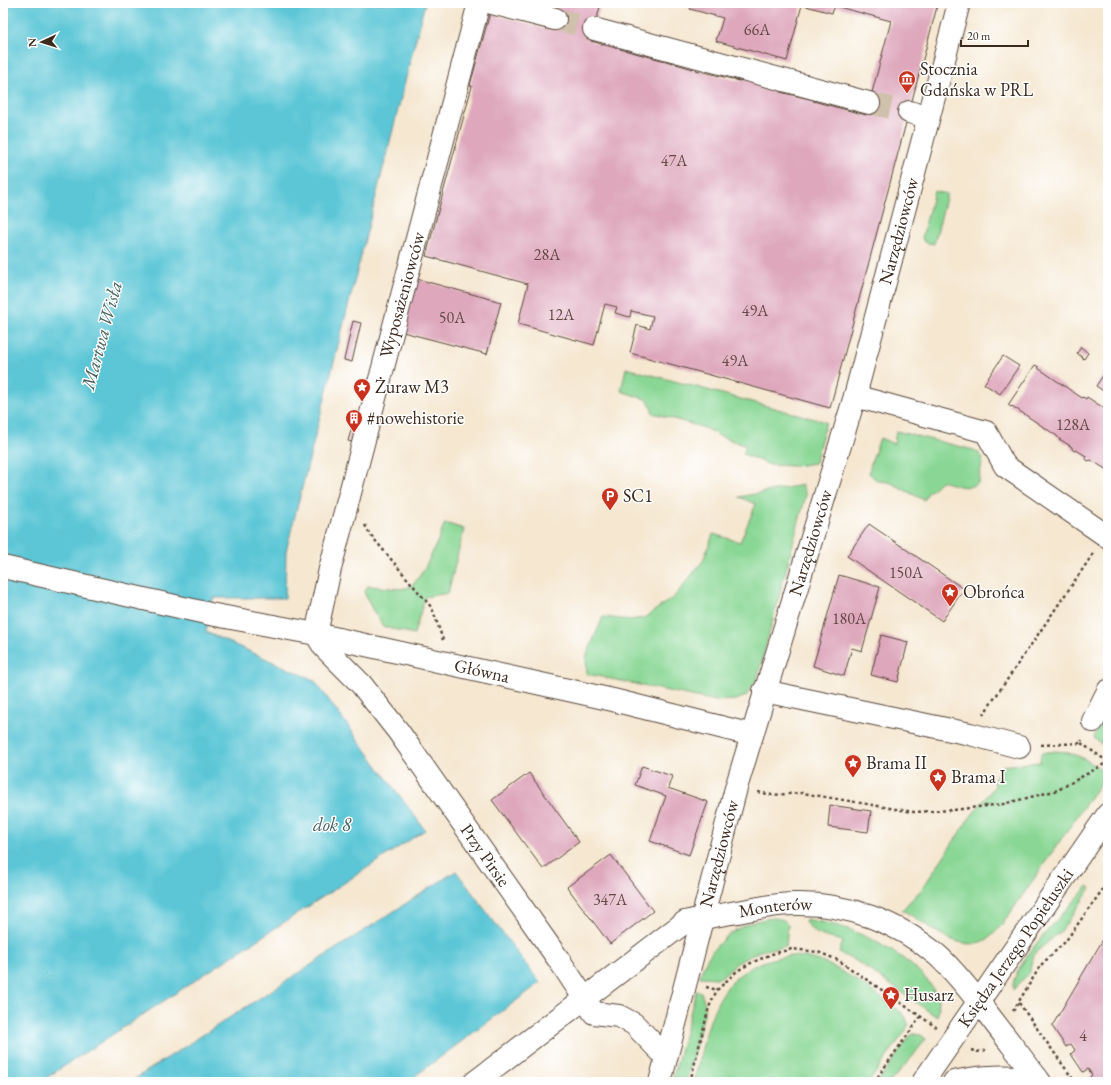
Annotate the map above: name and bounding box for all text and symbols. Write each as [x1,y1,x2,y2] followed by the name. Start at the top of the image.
[744,19,771,40] house number: 66A
[22,22,62,62] north arrow
[961,22,1028,48] scale bar
[967,28,991,44] text: 20 m
[25,38,39,48] text: N
[920,57,1034,101] place label: Stocznia Gdańska w PRL
[897,69,917,94] museum icon: Stocznia Gdańska w PRL
[661,150,688,171] house number: 47A
[873,174,924,287] street label: Narzędziowców
[374,229,430,360] street label: Wyposażeniowców
[534,244,561,265] house number: 28A
[75,278,128,393] water label: Martwa Wisła
[742,300,769,321] house number: 49A
[548,304,575,325] house number: 12A
[439,307,466,328] house number: 50A
[722,350,749,371] house number: 49A
[375,375,449,398] place label: Żuraw M3
[352,377,372,402] place icon: Żuraw M3
[367,406,464,429] place label: #nowehistorie
[344,408,364,433] building icon: #nowehistorie
[1056,414,1091,435] house number: 128A
[623,484,653,507] place label: SC1
[600,486,620,511] parking icon: SC1
[783,486,837,598] street label: Narzędziowców
[889,562,924,583] house number: 150A
[963,580,1025,603] place label: Obrońca
[940,582,960,607] place icon: Obrońca
[832,608,867,629] house number: 180A
[452,653,512,688] street label: Główna
[866,751,927,774] place label: Brama II
[843,753,863,778] place icon: Brama II
[951,765,1006,788] place label: Brama I
[928,767,948,792] place icon: Brama I
[694,797,744,909] street label: Narzędziowców
[313,812,352,837] water label: dok 8
[456,819,516,891] street label: Przy Pirsie
[952,863,1078,1032] street label: Księdza Jerzego Popiełuszki
[593,889,628,910] house number: 347A
[737,892,813,923] street label: Monterów
[904,983,954,1006] place label: Husarz
[881,985,901,1010] place icon: Husarz
[1079,1025,1087,1046] house number: 4

